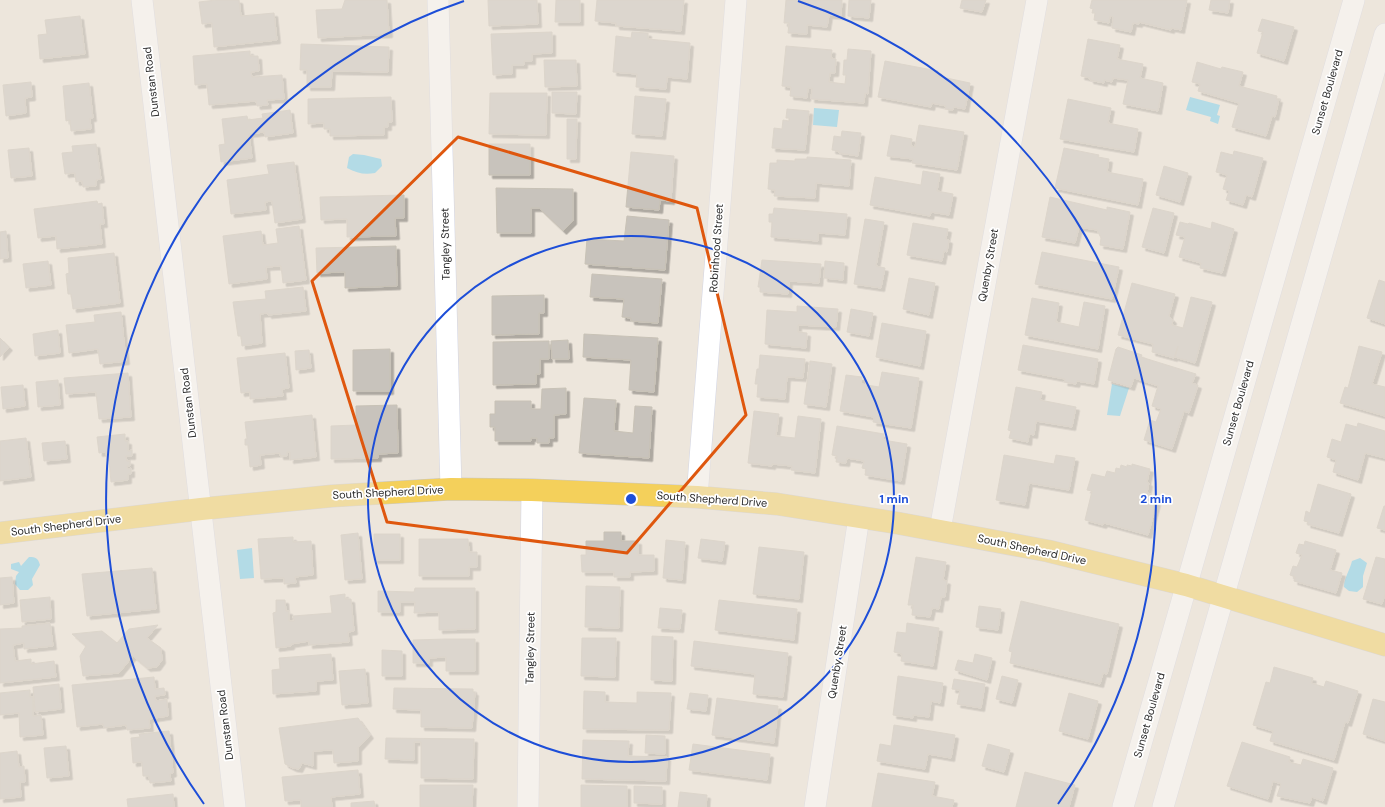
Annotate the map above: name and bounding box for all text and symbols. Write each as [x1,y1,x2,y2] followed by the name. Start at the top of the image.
[140,46,162,118] street label: Dunstan Road
[1308,48,1346,136] street label: Sunset Boulevard
[706,203,726,293] street label: Robinhood Street
[437,208,453,280] street label: Tangley Street
[975,227,1001,303] street label: Quenby Street
[1219,359,1257,447] street label: Sunset Boulevard
[177,367,199,439] street label: Dunstan Road
[332,482,444,502] street label: South Shepherd Drive
[656,488,768,510] street label: South Shepherd Drive
[879,491,909,507] text: 1 min
[1140,491,1172,507] text: 2 min
[624,492,638,506] centre of rings
[10,511,122,539] street label: South Shepherd Drive
[976,531,1088,567] street label: South Shepherd Drive
[522,612,538,684] street label: Tangley Street
[824,624,850,700] street label: Quenby Street
[1130,671,1168,759] street label: Sunset Boulevard
[214,689,236,761] street label: Dunstan Road

